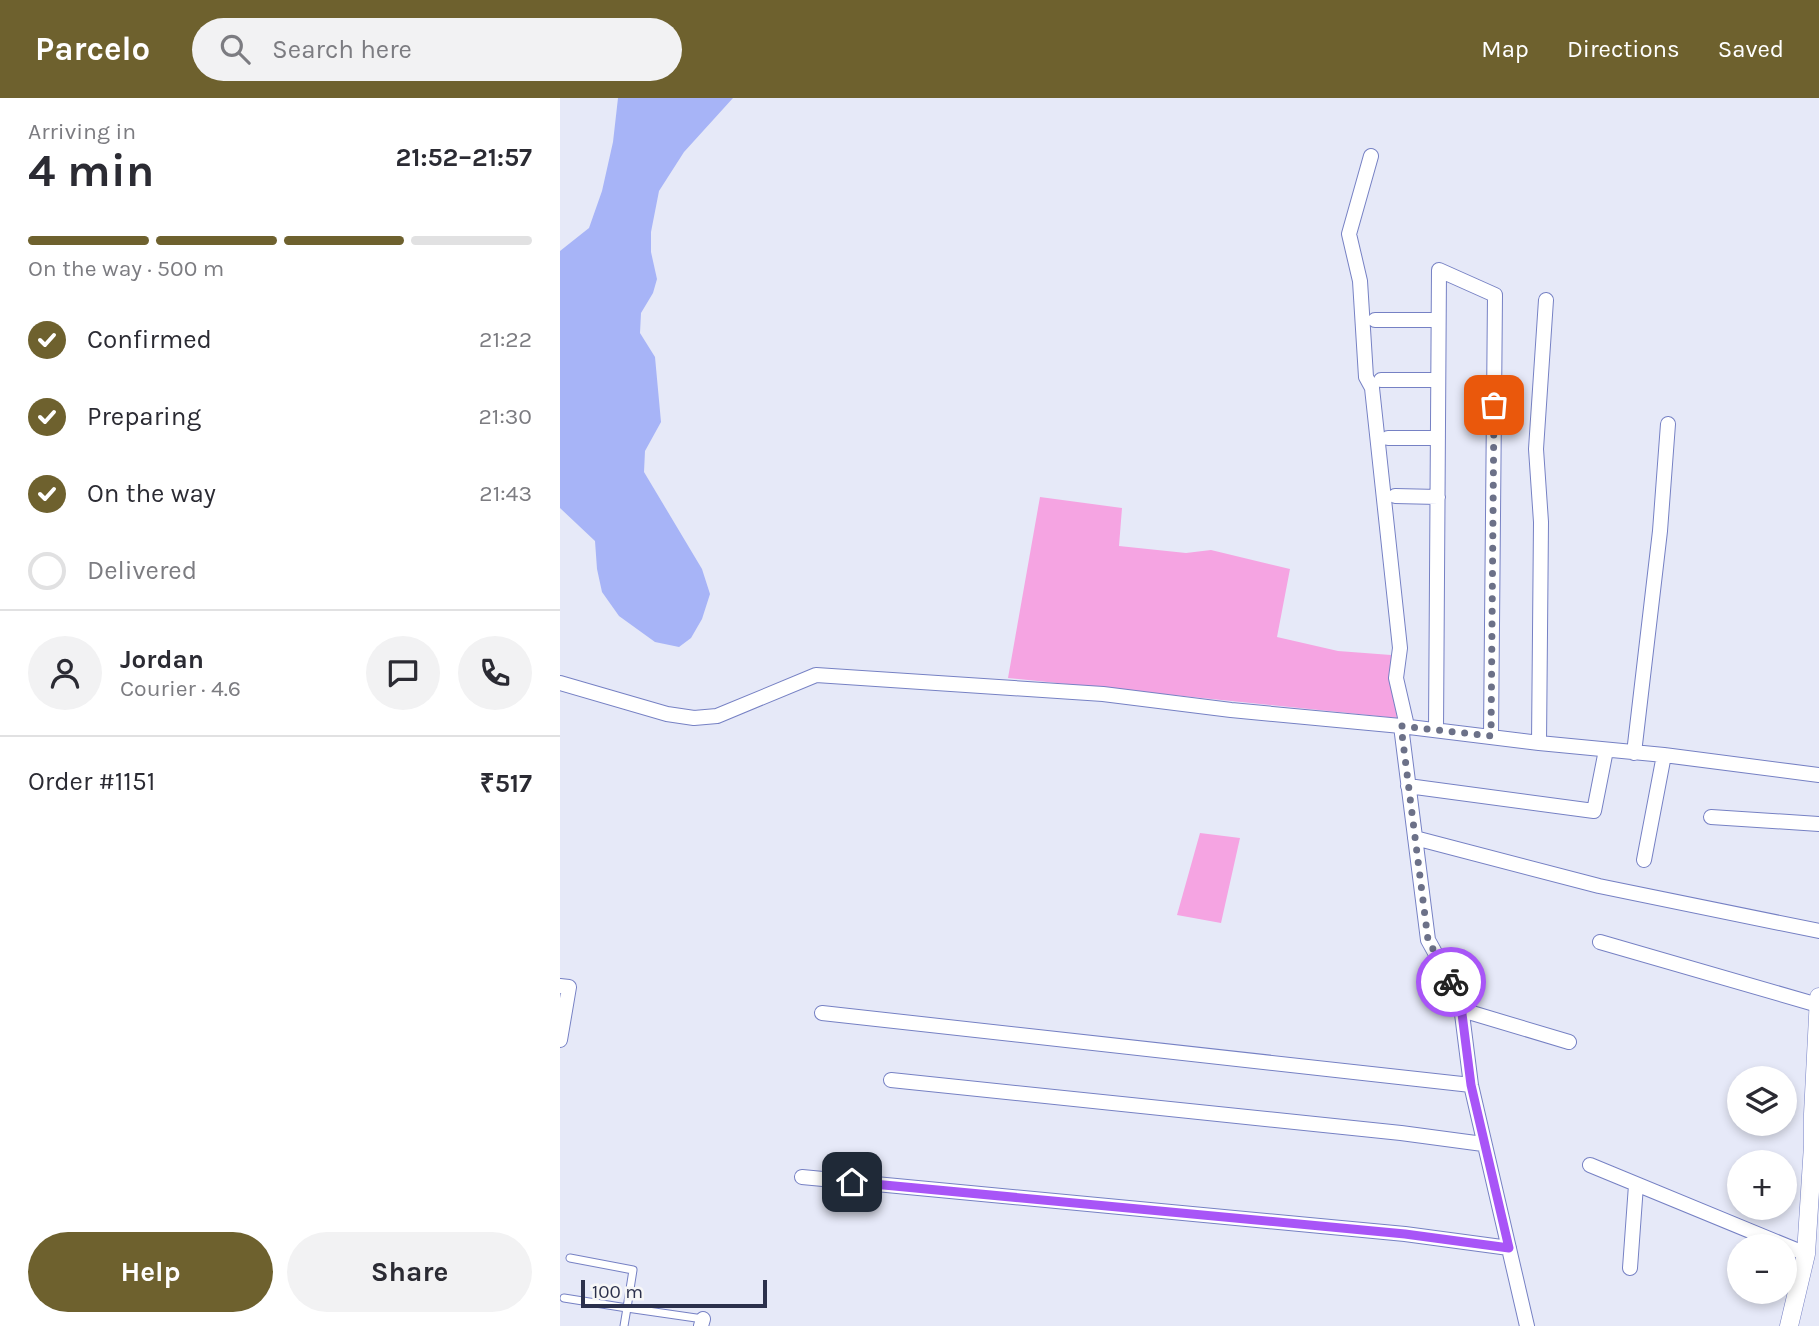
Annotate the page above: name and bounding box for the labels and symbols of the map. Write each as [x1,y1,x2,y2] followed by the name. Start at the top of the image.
[1464,375,1524,435] pin
[1416,947,1486,1017] courier
[822,1152,882,1212] pin
[581,1277,766,1309] scale bar

